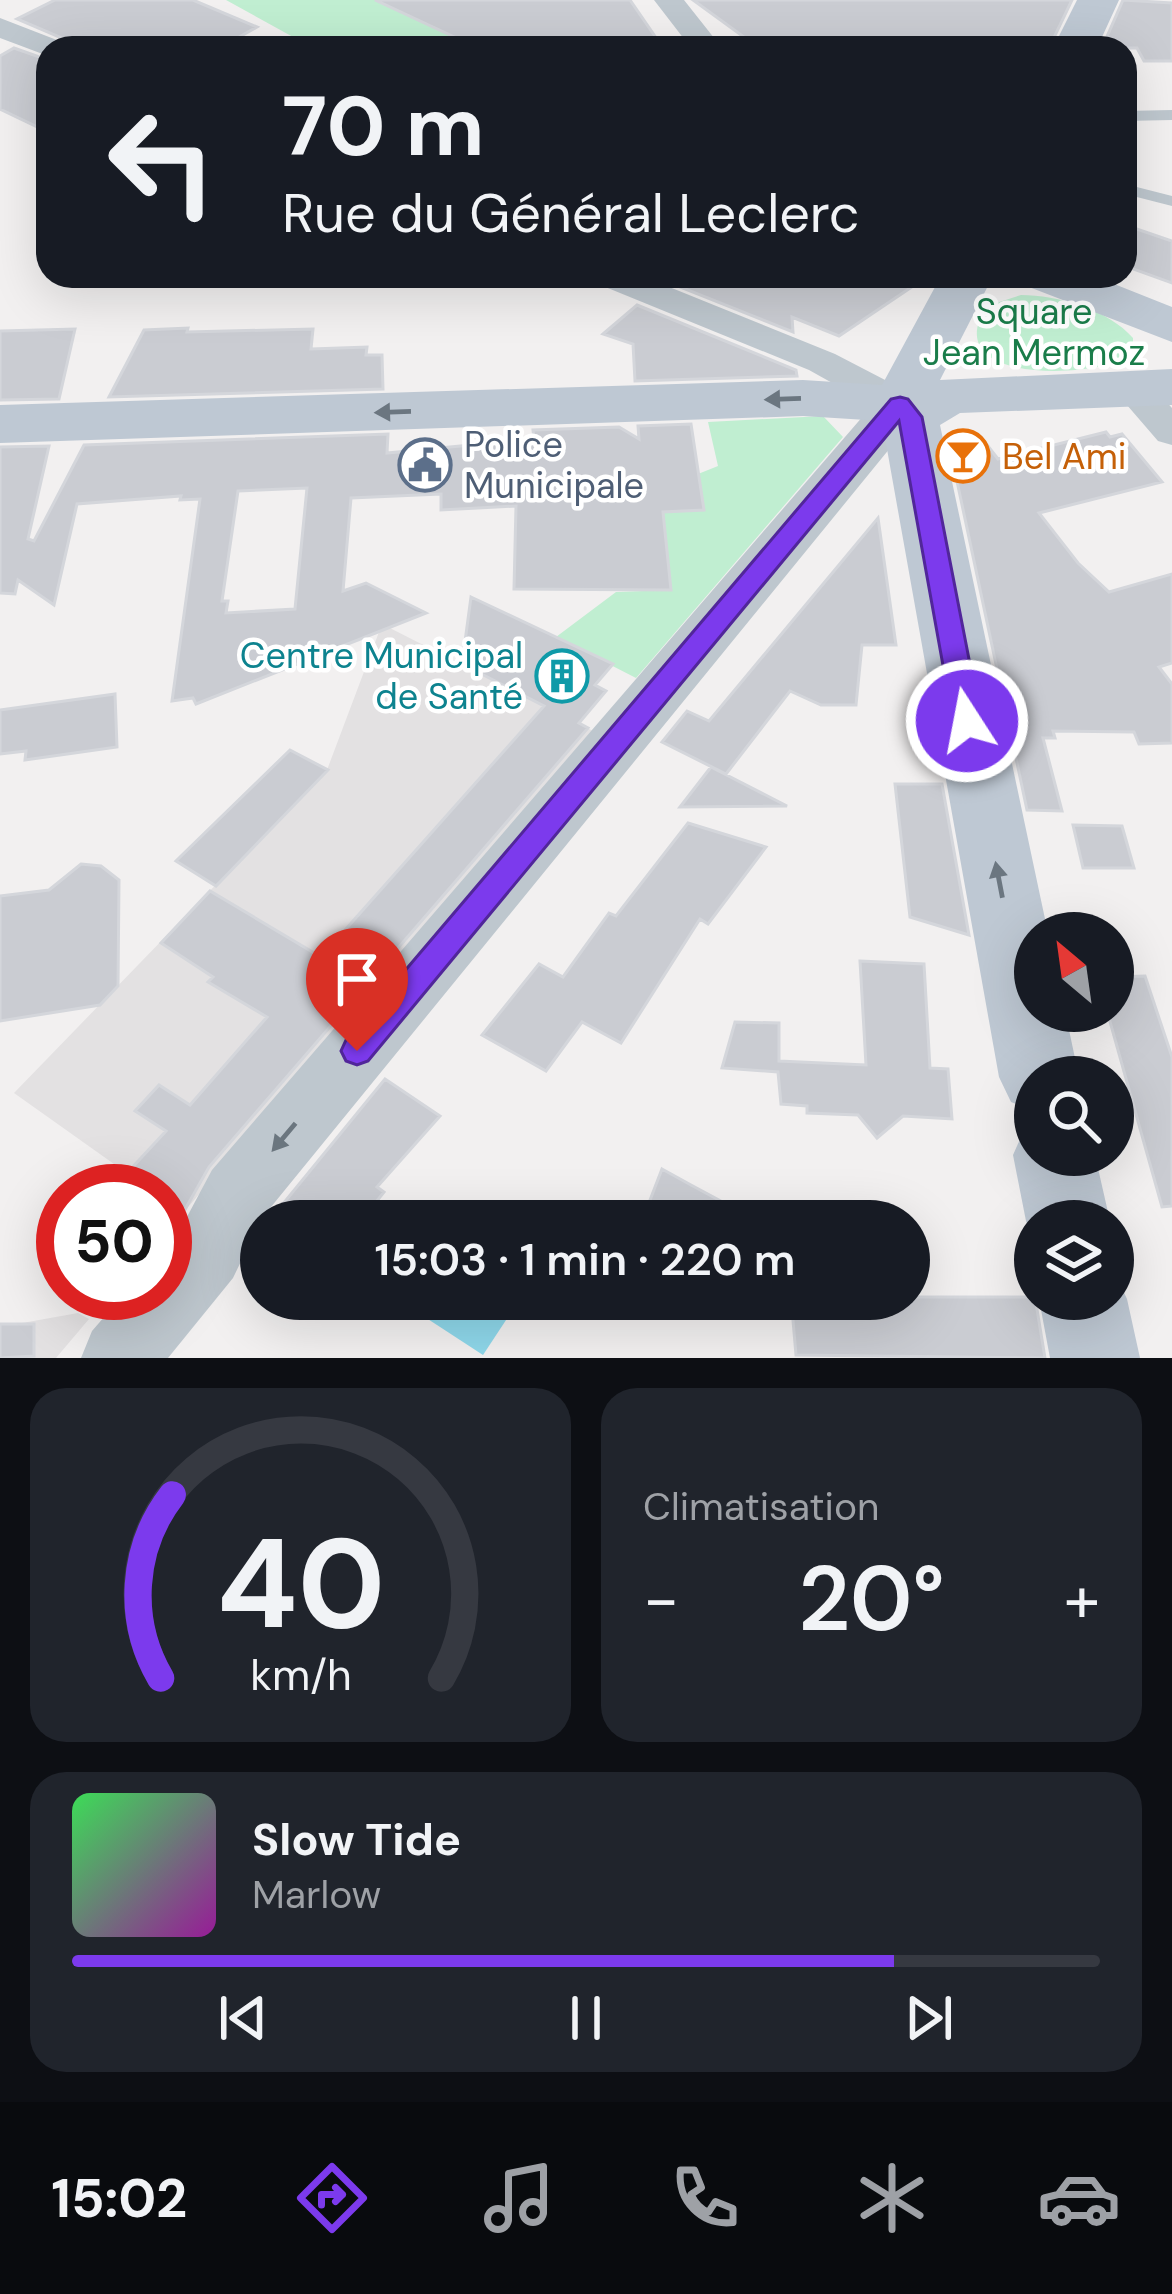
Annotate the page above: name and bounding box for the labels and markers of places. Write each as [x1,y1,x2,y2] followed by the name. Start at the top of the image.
[464,421,644,509] place label: Police Municipale
[935,428,991,484] bar icon: Bel Ami
[1002,433,1126,480] place label: Bel Ami
[397,437,453,493] public building icon: Police Municipale
[240,632,523,720] place label: Centre Municipal de Santé
[534,648,590,704] building icon: Centre Municipal de Santé
[306,928,408,1051] pin

